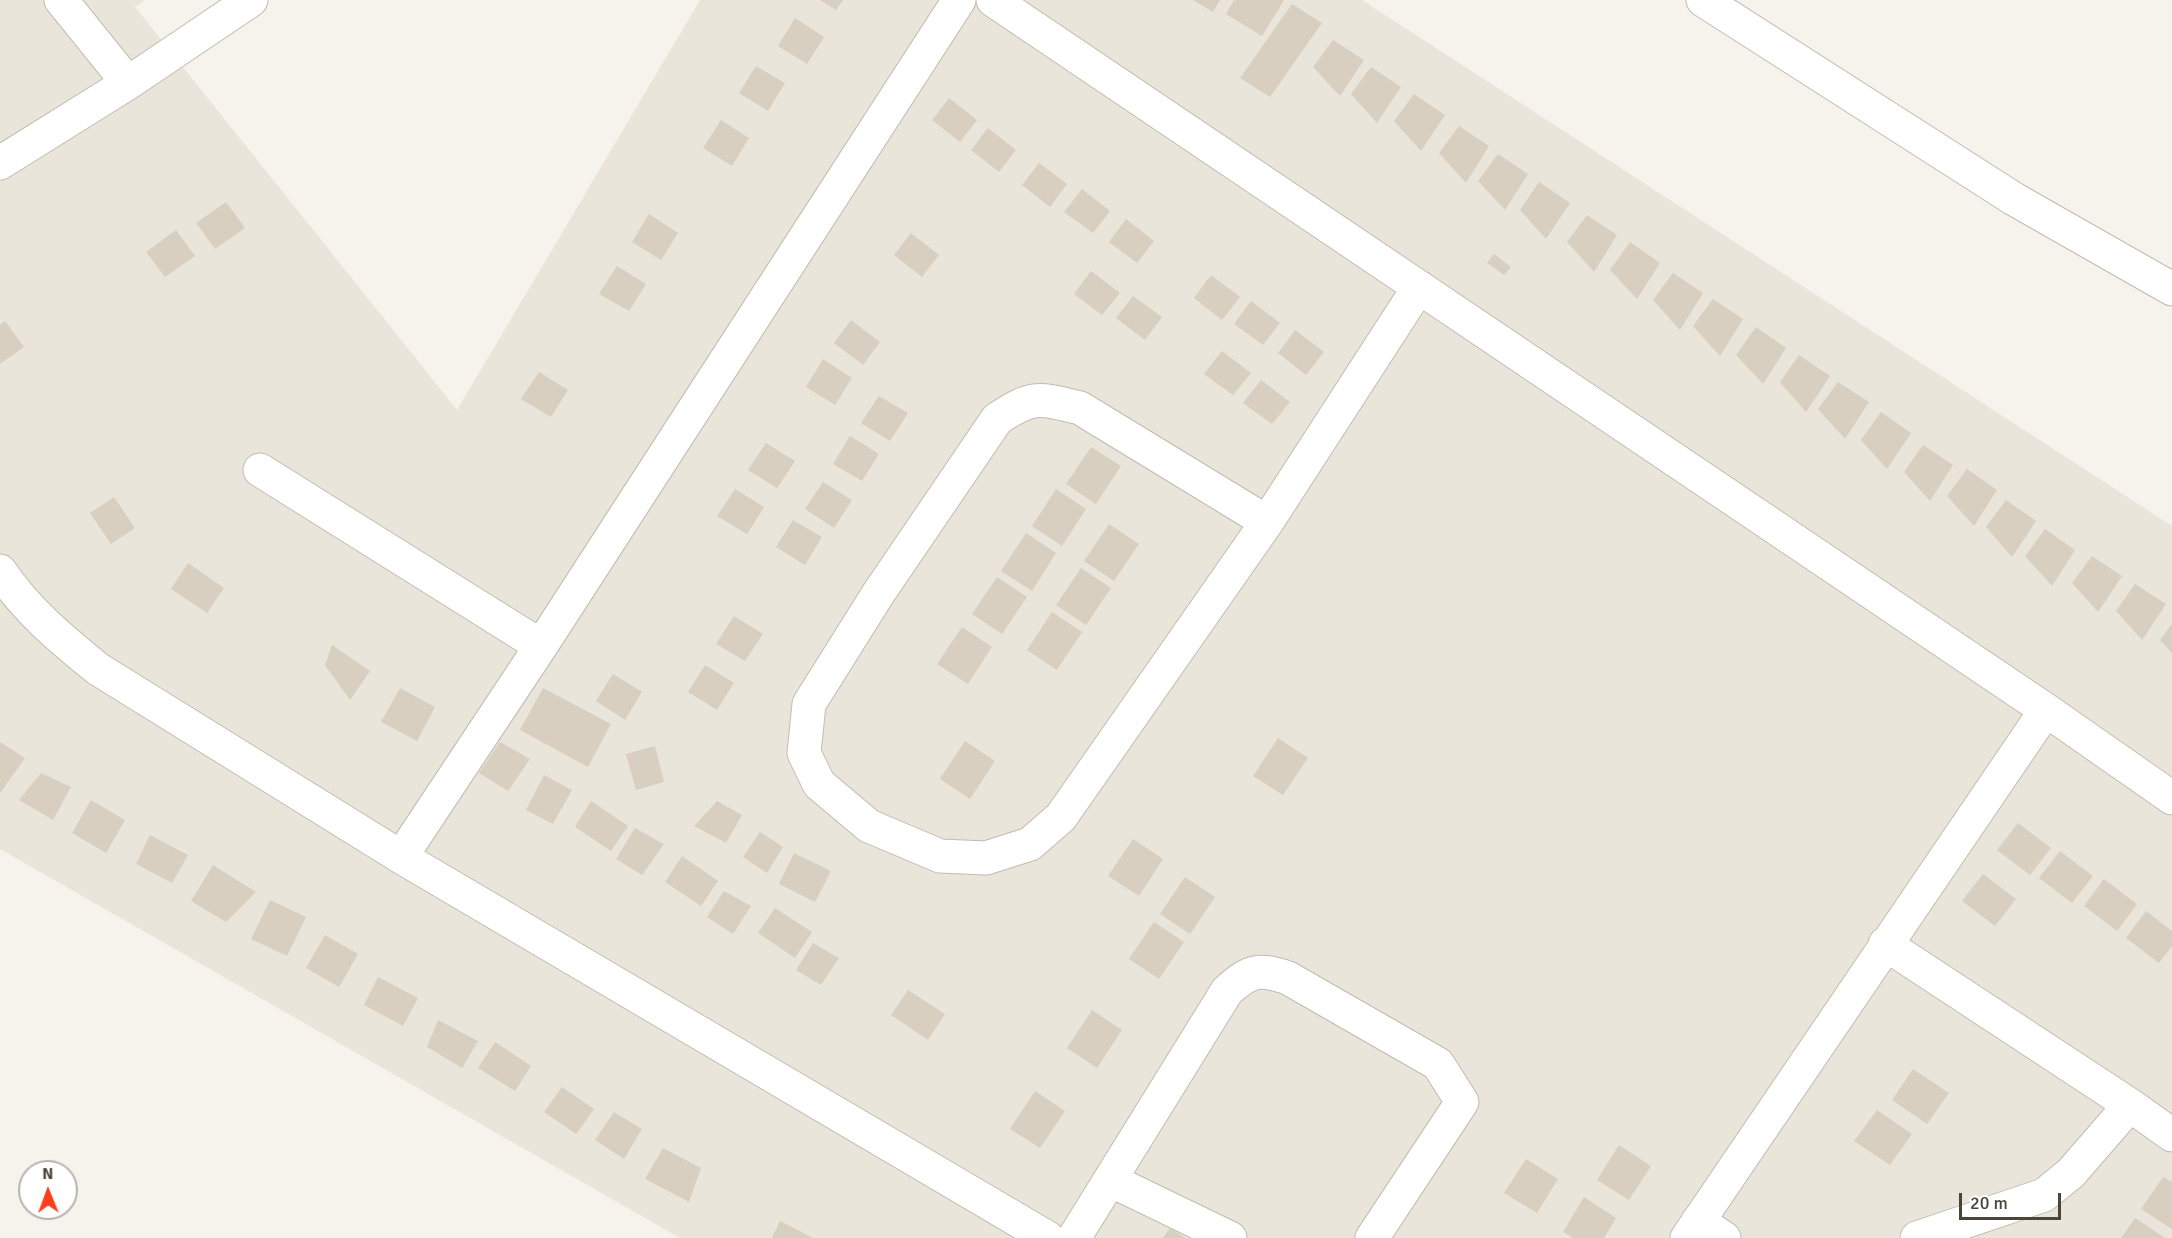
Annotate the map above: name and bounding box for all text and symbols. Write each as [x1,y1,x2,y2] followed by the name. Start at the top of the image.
[18,1160,78,1220] north arrow
[42,1164,53,1184] text: N
[1962,1181,2064,1219] scale bar
[1970,1192,2008,1214] text: 20 m

